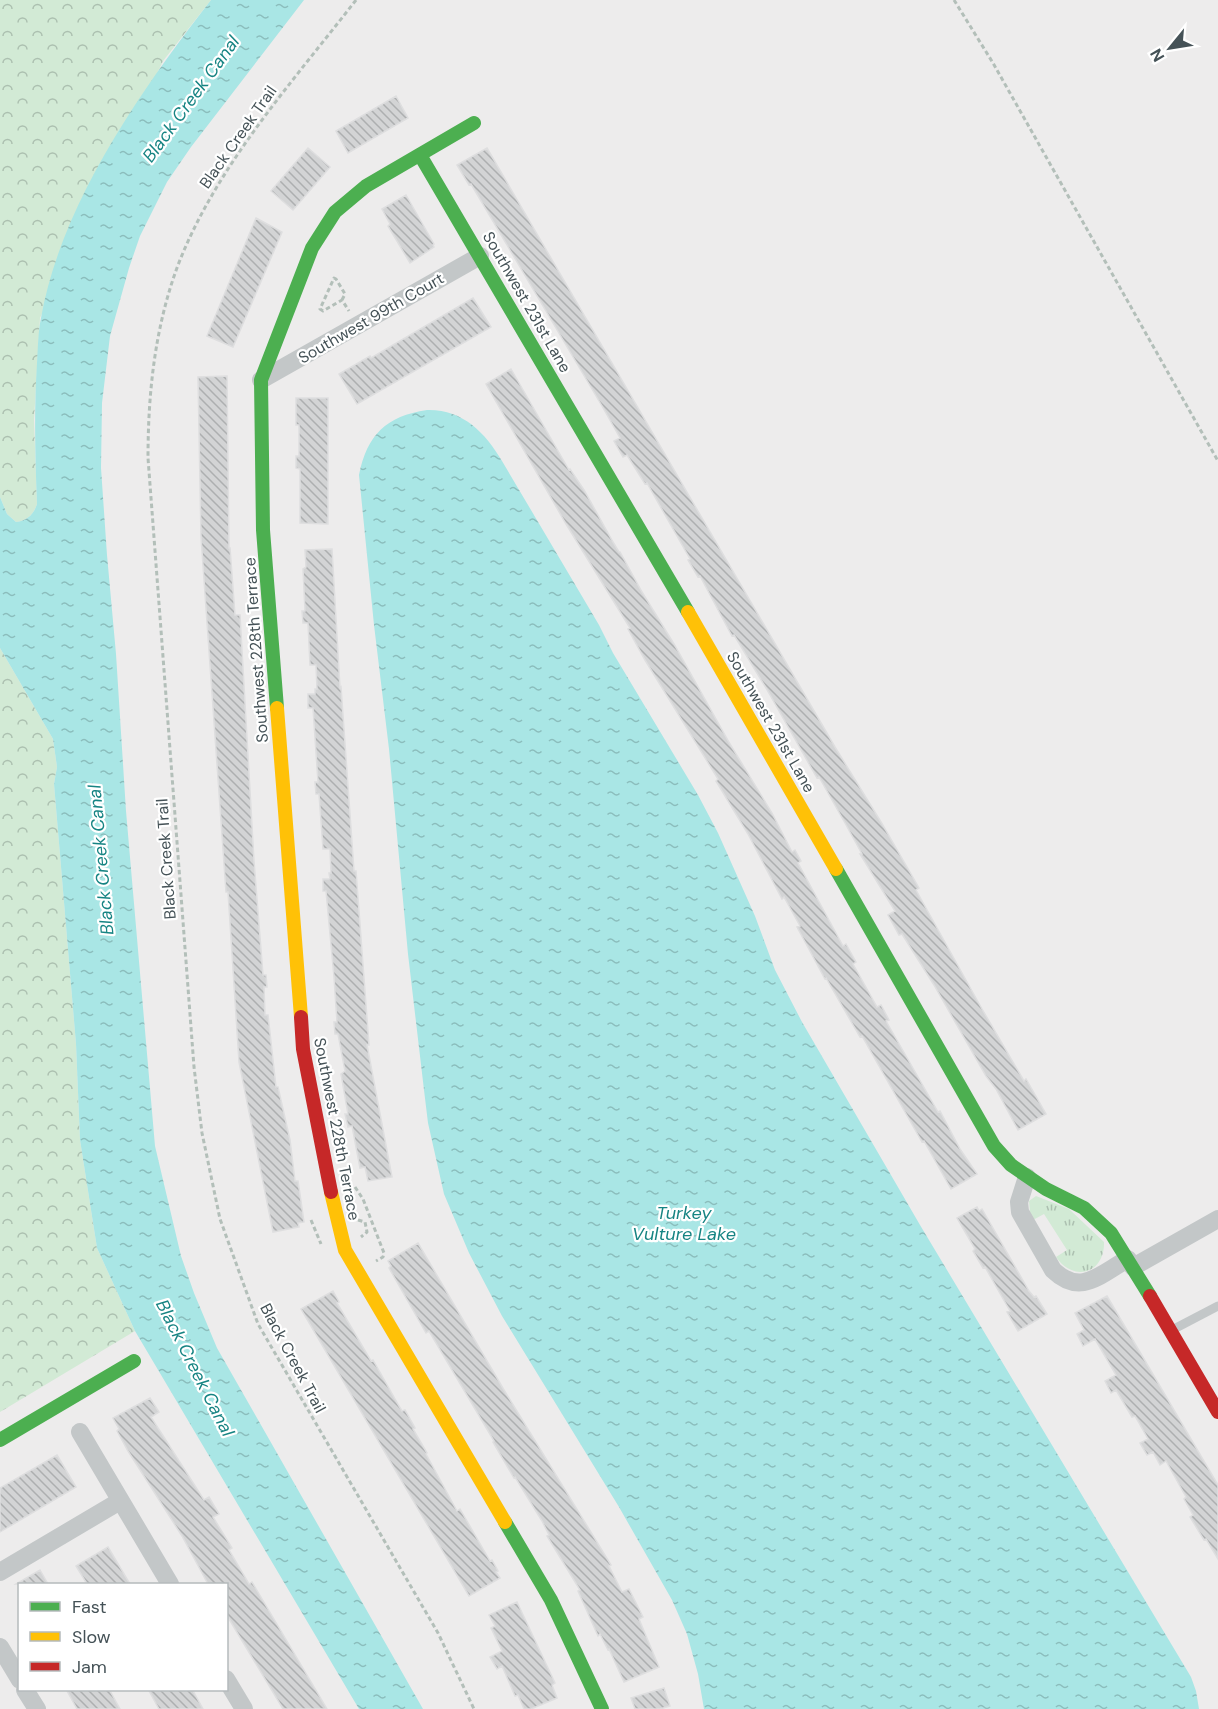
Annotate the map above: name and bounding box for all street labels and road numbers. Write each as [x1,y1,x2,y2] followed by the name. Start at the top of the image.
[195,81,281,193] street label: Black Creek Trail
[478,228,576,376] street label: Southwest 231st Lane
[294,268,448,368] street label: Southwest 99th Court
[239,557,273,743] street label: Southwest 228th Terrace
[722,648,820,796] street label: Southwest 231st Lane
[151,798,181,920] street label: Black Creek Trail
[309,1036,365,1222] street label: Southwest 228th Terrace
[255,1300,331,1416] street label: Black Creek Trail

